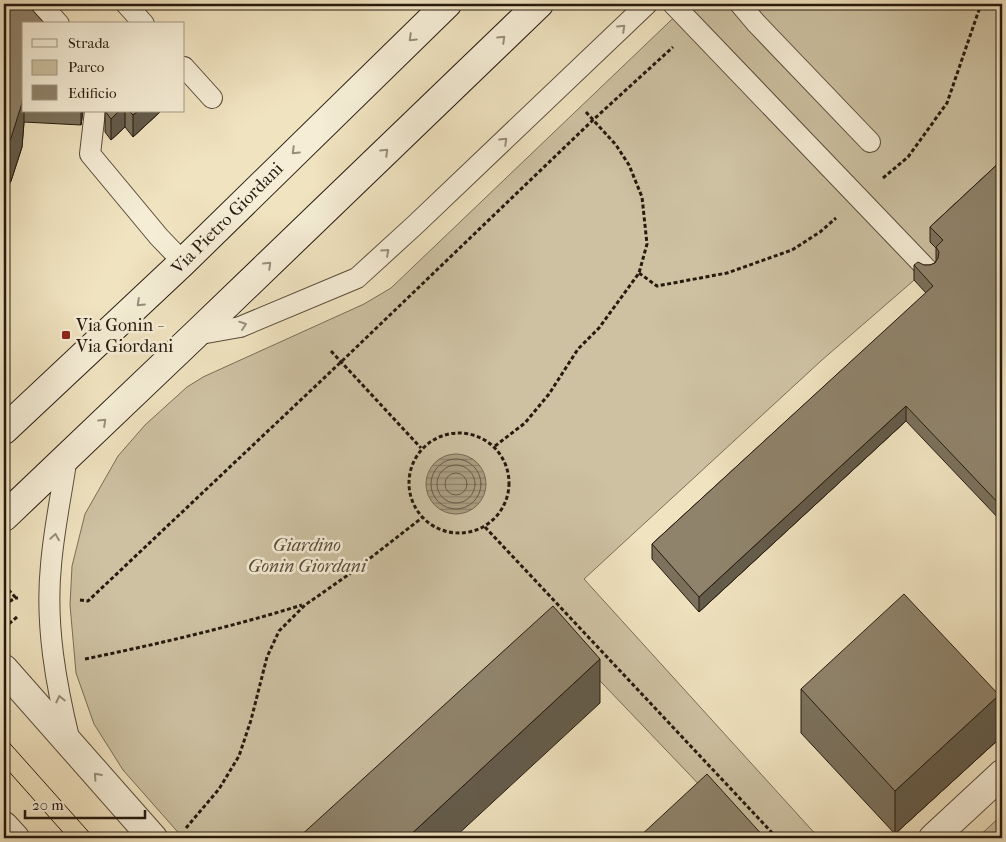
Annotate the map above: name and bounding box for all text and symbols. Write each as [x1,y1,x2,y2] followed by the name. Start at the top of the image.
[22,22,185,112] legend
[616,25,625,34] one-way arrow
[409,32,418,41] one-way arrow
[68,34,111,52] text: Strada
[497,36,506,45] one-way arrow
[68,58,105,76] text: Parco
[68,84,117,102] text: Edificio
[498,138,507,147] one-way arrow
[292,145,301,154] one-way arrow
[380,149,389,158] one-way arrow
[166,158,288,279] street label: Via Pietro Giordani
[380,249,389,258] one-way arrow
[262,262,271,271] one-way arrow
[136,297,145,306] one-way arrow
[75,315,174,357] place label: Via Gonin - Via Giordani
[238,321,247,331] one-way arrow
[60,329,72,341] marker: Via Gonin - Via Giordani
[97,419,106,428] one-way arrow
[49,533,60,541] one-way arrow
[248,535,368,577] park label: Giardino Gonin Giordani
[55,694,66,703] one-way arrow
[94,772,103,781] one-way arrow
[25,787,145,819] scale bar
[32,796,64,814] text: 20 m

